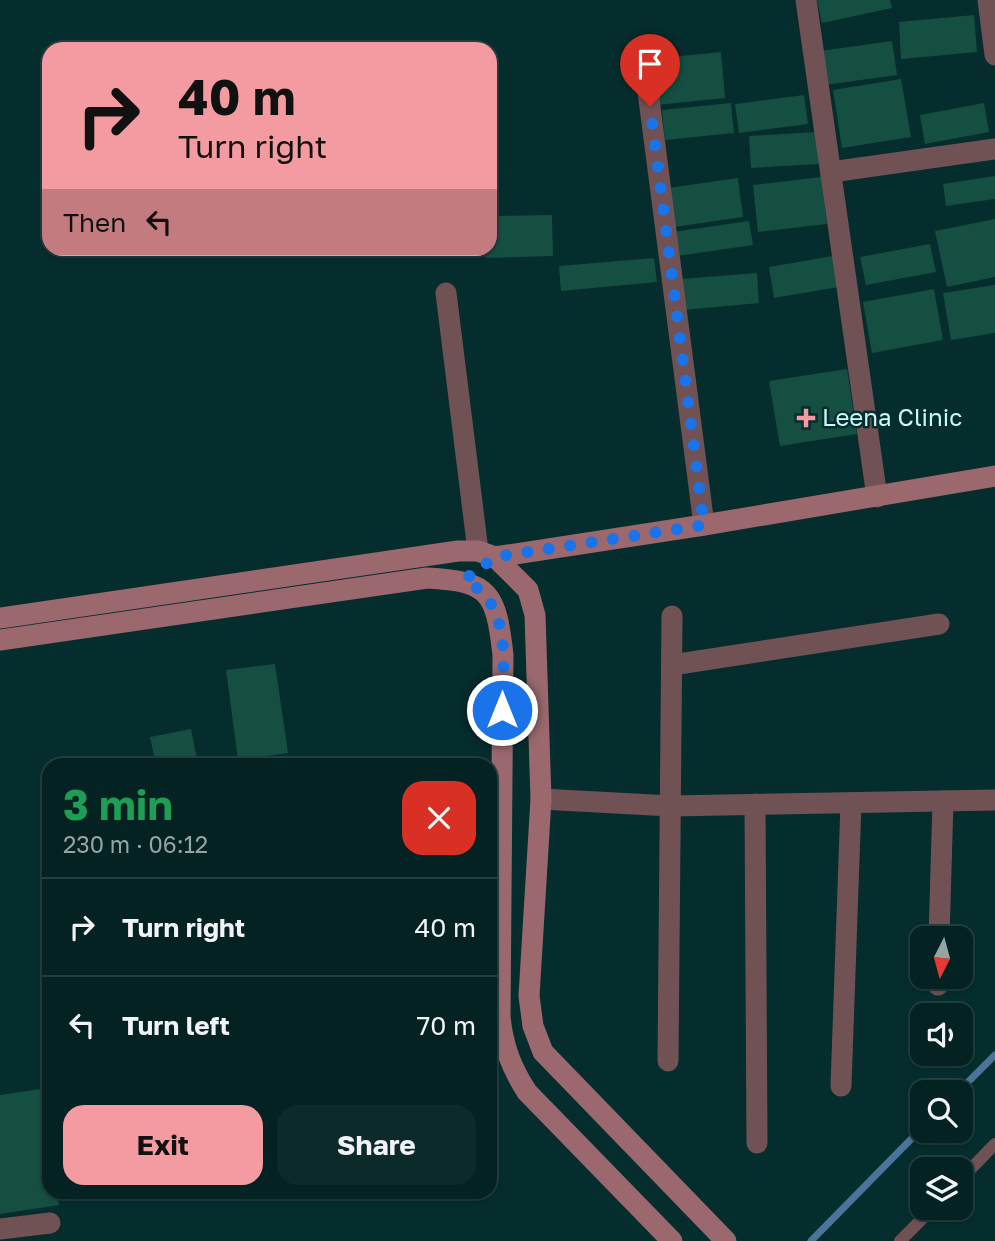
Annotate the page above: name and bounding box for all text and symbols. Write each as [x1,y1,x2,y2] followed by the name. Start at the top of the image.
[620,34,680,106] pin
[631,45,669,83] icon: arrive
[178,67,296,126] text: 40 m
[63,70,154,161] icon: right
[178,127,327,165] text: Turn right
[140,203,178,241] icon: left
[63,207,126,238] text: Then
[822,402,962,431] place label: Leena Clinic
[796,408,816,428] marker: Leena Clinic
[465,673,539,747] position arrow
[63,779,173,829] text: 3 min
[402,781,476,855] button: close
[63,830,208,858] text: 230 m · 06:12
[63,908,101,946] icon: right
[122,912,245,943] text: Turn right
[415,912,476,943] text: 40 m
[910,926,973,989] north arrow
[910,926,973,1220] map controls
[910,1003,973,1066] button: sound
[63,1006,101,1044] icon: left
[122,1010,230,1041] text: Turn left
[417,1010,476,1041] text: 70 m
[910,1080,973,1143] button: search
[63,1105,263,1185] button: Exit
[277,1105,476,1185] button: Share
[910,1157,973,1220] button: layers

